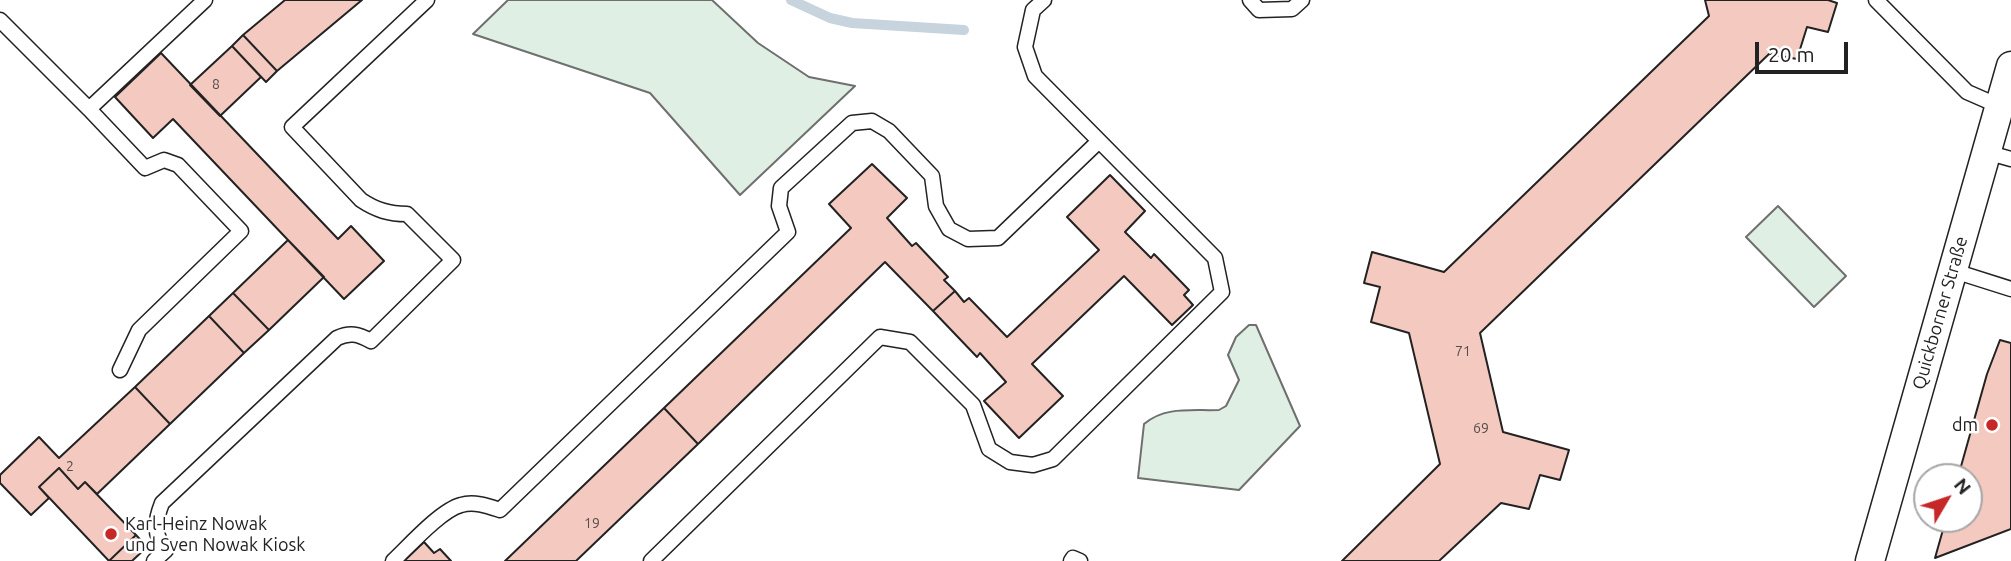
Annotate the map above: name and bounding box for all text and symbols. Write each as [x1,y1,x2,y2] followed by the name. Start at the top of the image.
[1759,28,1852,72] scale bar
[1768,42,1815,66] text: 20 m
[212,76,220,92] house number: 8
[1908,234,1972,392] street label: Quickborner Straße
[1455,343,1471,359] house number: 71
[1952,414,1978,436] place label: dm
[1984,417,2000,433] marker: dm
[1473,420,1489,436] house number: 69
[66,458,74,474] house number: 2
[1913,463,1983,533] north arrow
[1950,474,1976,498] text: N
[125,513,305,556] place label: Karl-Heinz Nowak und Sven Nowak Kiosk
[584,515,600,531] house number: 19
[103,526,119,542] marker: Karl-Heinz Nowak und Sven Nowak Kiosk

